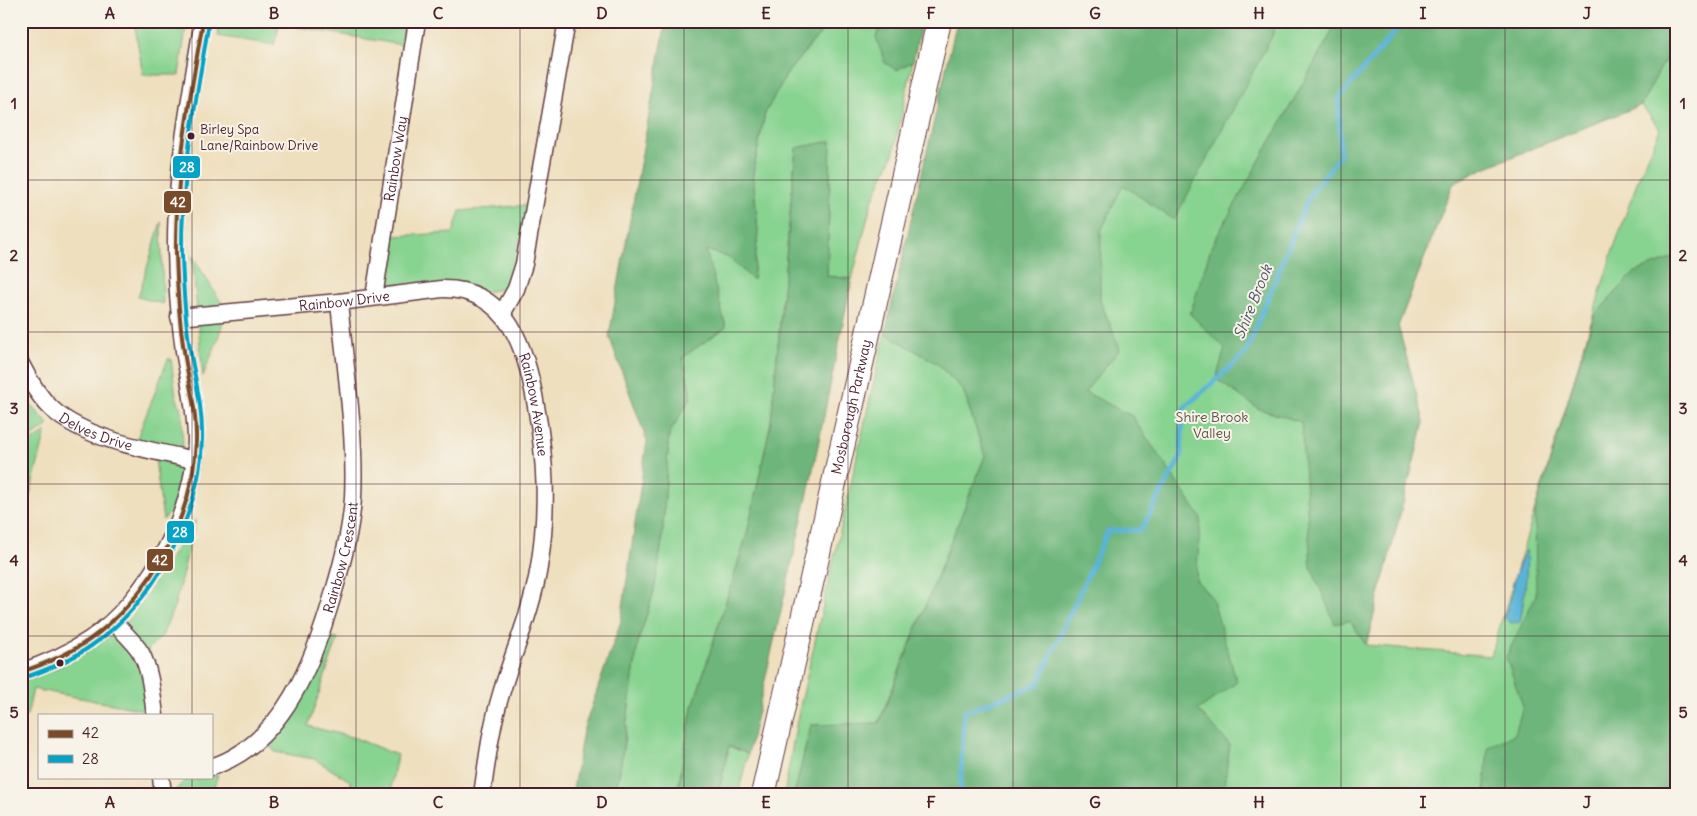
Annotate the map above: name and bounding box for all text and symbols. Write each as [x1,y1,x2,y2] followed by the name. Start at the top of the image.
[105,3,115,23] text: A
[269,3,280,23] text: B
[433,3,444,23] text: C
[596,3,608,23] text: D
[761,3,771,23] text: E
[926,3,936,23] text: F
[1089,3,1101,23] text: G
[1253,3,1265,23] text: H
[1420,3,1427,23] text: I
[1583,3,1592,23] text: J
[11,93,17,113] text: 1
[1680,93,1686,113] text: 1
[380,115,411,203] street label: Rainbow Way
[200,121,318,154] place label: Birley Spa Lane/Rainbow Drive
[186,131,196,141] marker: Birley Spa Lane/Rainbow Drive
[172,155,201,179] line badge: 28
[179,158,195,176] text: 28
[163,190,192,214] line badge: 42
[170,193,186,211] text: 42
[10,245,19,265] text: 2
[1679,245,1688,265] text: 2
[1229,261,1276,342] water label: Shire Brook
[298,287,391,315] street label: Rainbow Drive
[827,338,875,476] street label: Mosborough Parkway
[515,350,552,457] street label: Rainbow Avenue
[9,398,19,418] text: 3
[1678,398,1688,418] text: 3
[1176,408,1248,442] park label: Shire Brook Valley
[56,409,134,455] street label: Delves Drive
[319,501,362,615] street label: Rainbow Crescent
[166,520,195,544] line badge: 28
[172,523,188,541] text: 28
[146,548,174,572] line badge: 42
[9,550,19,570] text: 4
[1678,550,1688,570] text: 4
[152,551,168,569] text: 42
[55,658,65,668] unlabelled marker
[9,702,19,722] text: 5
[1678,702,1688,722] text: 5
[38,714,212,778] legend
[82,723,99,742] text: 42
[82,749,99,768] text: 28
[105,792,115,812] text: A
[269,792,280,812] text: B
[433,792,444,812] text: C
[596,792,608,812] text: D
[761,792,771,812] text: E
[926,792,936,812] text: F
[1089,792,1101,812] text: G
[1253,792,1265,812] text: H
[1420,792,1427,812] text: I
[1583,792,1592,812] text: J

